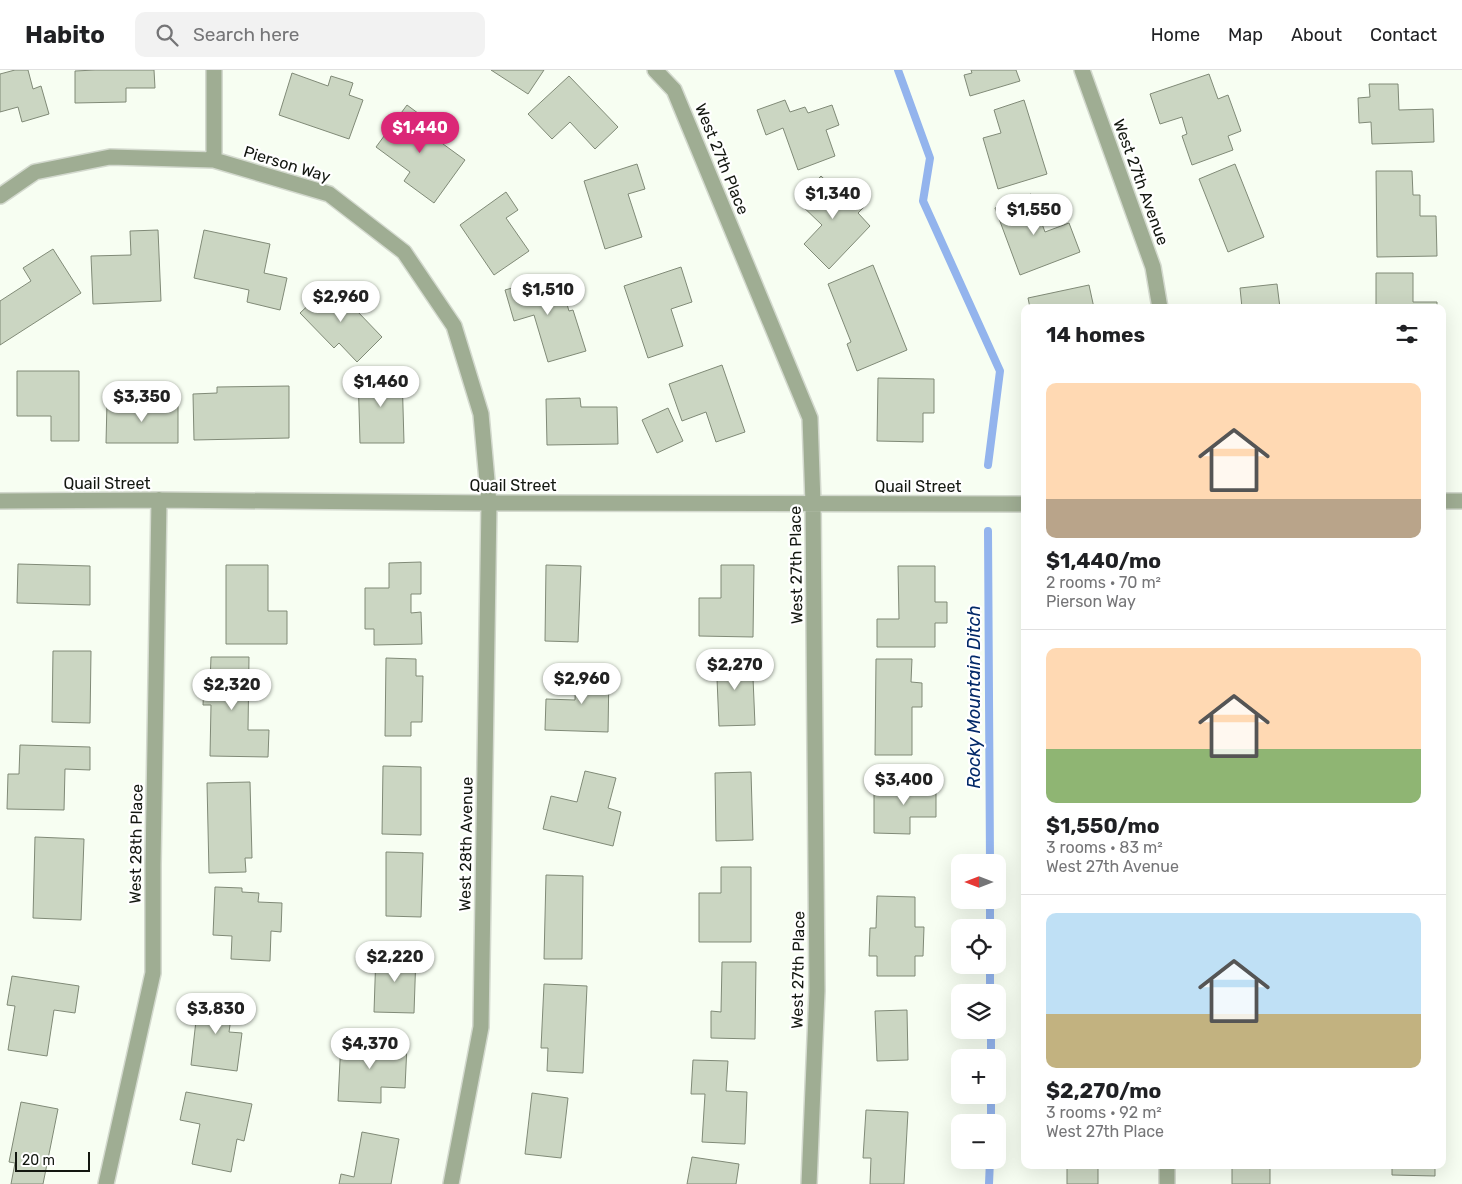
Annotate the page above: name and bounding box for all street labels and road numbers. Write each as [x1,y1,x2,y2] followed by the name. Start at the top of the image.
[691,101,753,217] street label: West 27th Place
[1109,116,1173,248] street label: West 27th Avenue
[241,142,333,186] street label: Pierson Way
[63,474,151,493] street label: Quail Street
[469,476,557,495] street label: Quail Street
[874,477,962,496] street label: Quail Street
[785,506,807,624] street label: West 27th Place
[455,776,477,912] street label: West 28th Avenue
[125,784,147,904] street label: West 28th Place
[787,911,809,1029] street label: West 27th Place

